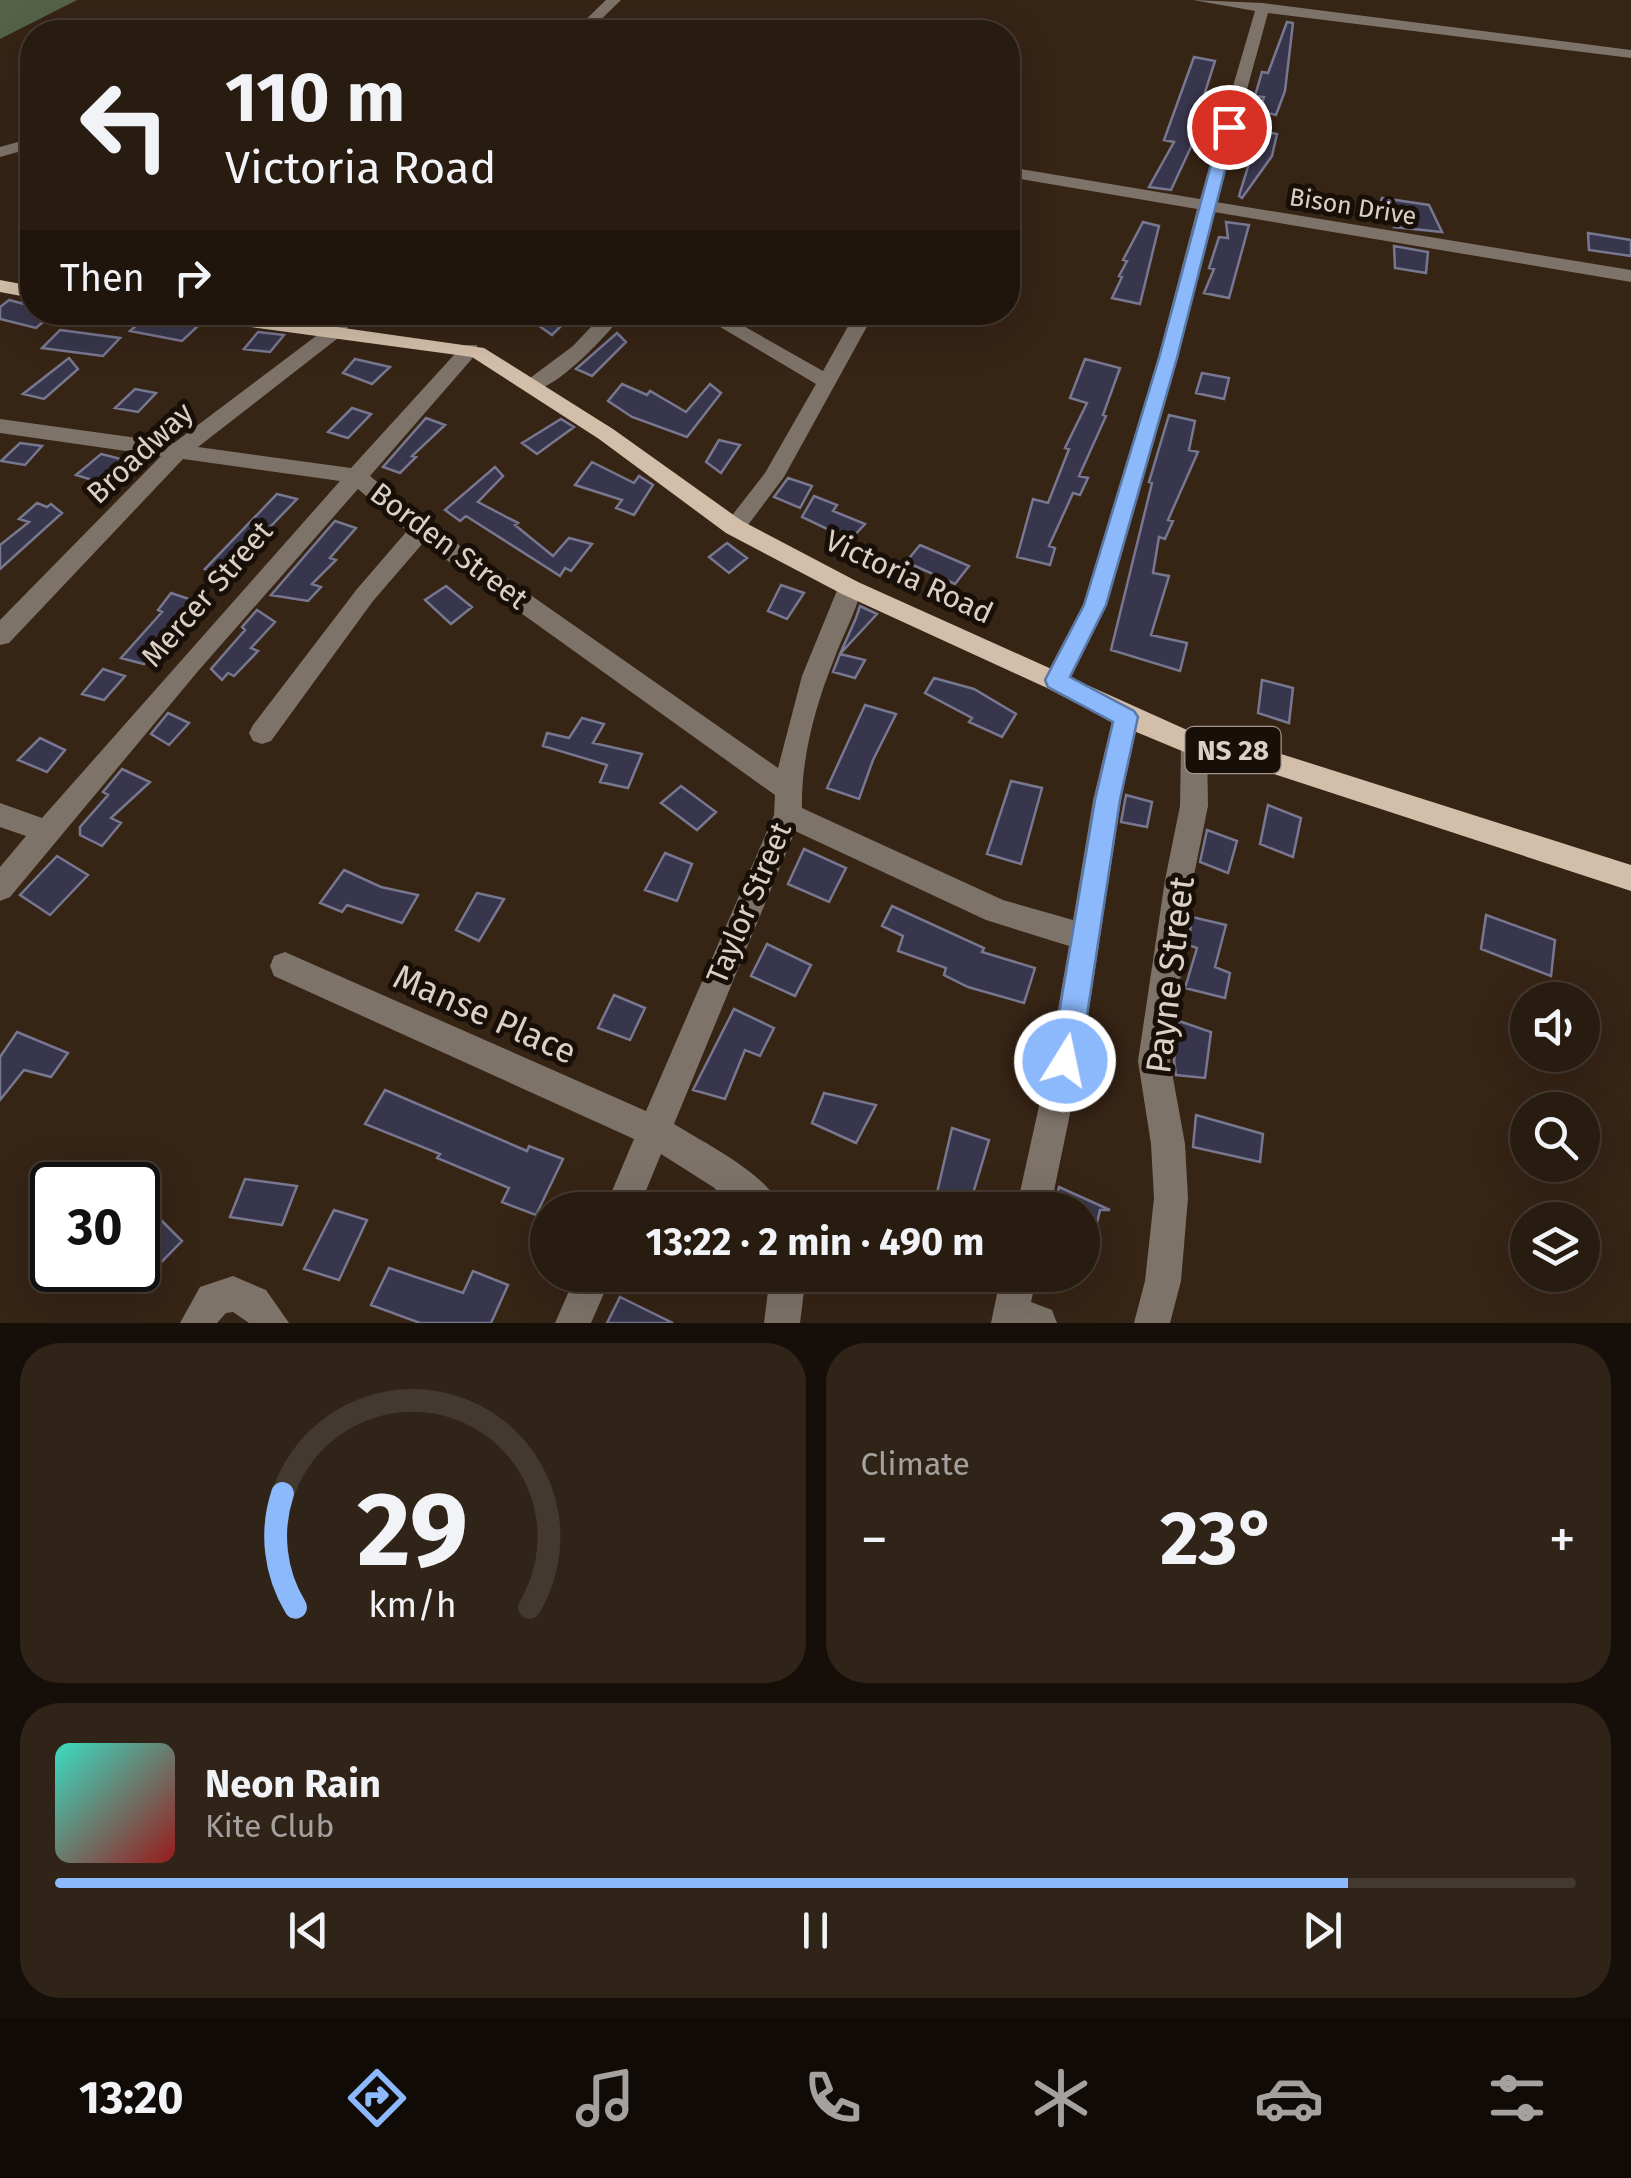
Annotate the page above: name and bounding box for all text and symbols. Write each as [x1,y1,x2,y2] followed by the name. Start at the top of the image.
[225,56,405,140] text: 110 m
[60,60,190,190] icon: left
[1187,85,1272,170] pin
[1202,100,1257,155] icon: arrive
[225,141,496,195] text: Victoria Road
[1287,182,1419,232] street label: Bison Drive
[165,250,220,305] icon: right
[60,255,145,301] text: Then
[79,395,201,511] street label: Broadway
[363,475,535,617] street label: Borden Street
[134,514,280,674] street label: Mercer Street
[819,522,999,632] street label: Victoria Road
[1186,727,1280,773] road number: NS 28
[699,817,799,989] street label: Taylor Street
[1137,874,1203,1076] street label: Payne Street
[387,955,583,1073] street label: Manse Place
[1510,982,1600,1292] map controls
[1510,982,1600,1072] button: sound
[1013,1009,1117,1113] position arrow
[1510,1092,1600,1182] button: search
[30,1162,160,1292] speed limit sign: 30
[1510,1202,1600,1292] button: layers
[646,1219,984,1265] text: 13:22 · 2 min · 490 m
[861,1445,970,1483] text: Climate
[357,1468,468,1593] text: 29
[1160,1494,1277,1584] text: 23°
[861,1507,888,1573] text: −
[1549,1507,1576,1573] text: +
[369,1584,457,1626] text: km/h
[205,1761,381,1807] text: Neon Rain
[205,1807,334,1845] text: Kite Club
[281,1903,336,1958] icon: previous
[788,1903,843,1958] icon: pause
[1295,1903,1350,1958] icon: next
[342,2063,412,2133] icon: directions
[570,2063,640,2133] icon: music
[798,2063,868,2133] icon: phone
[1026,2063,1096,2133] icon: climate
[1254,2063,1324,2133] icon: car
[1482,2063,1552,2133] icon: filters
[79,2071,184,2125] text: 13:20

